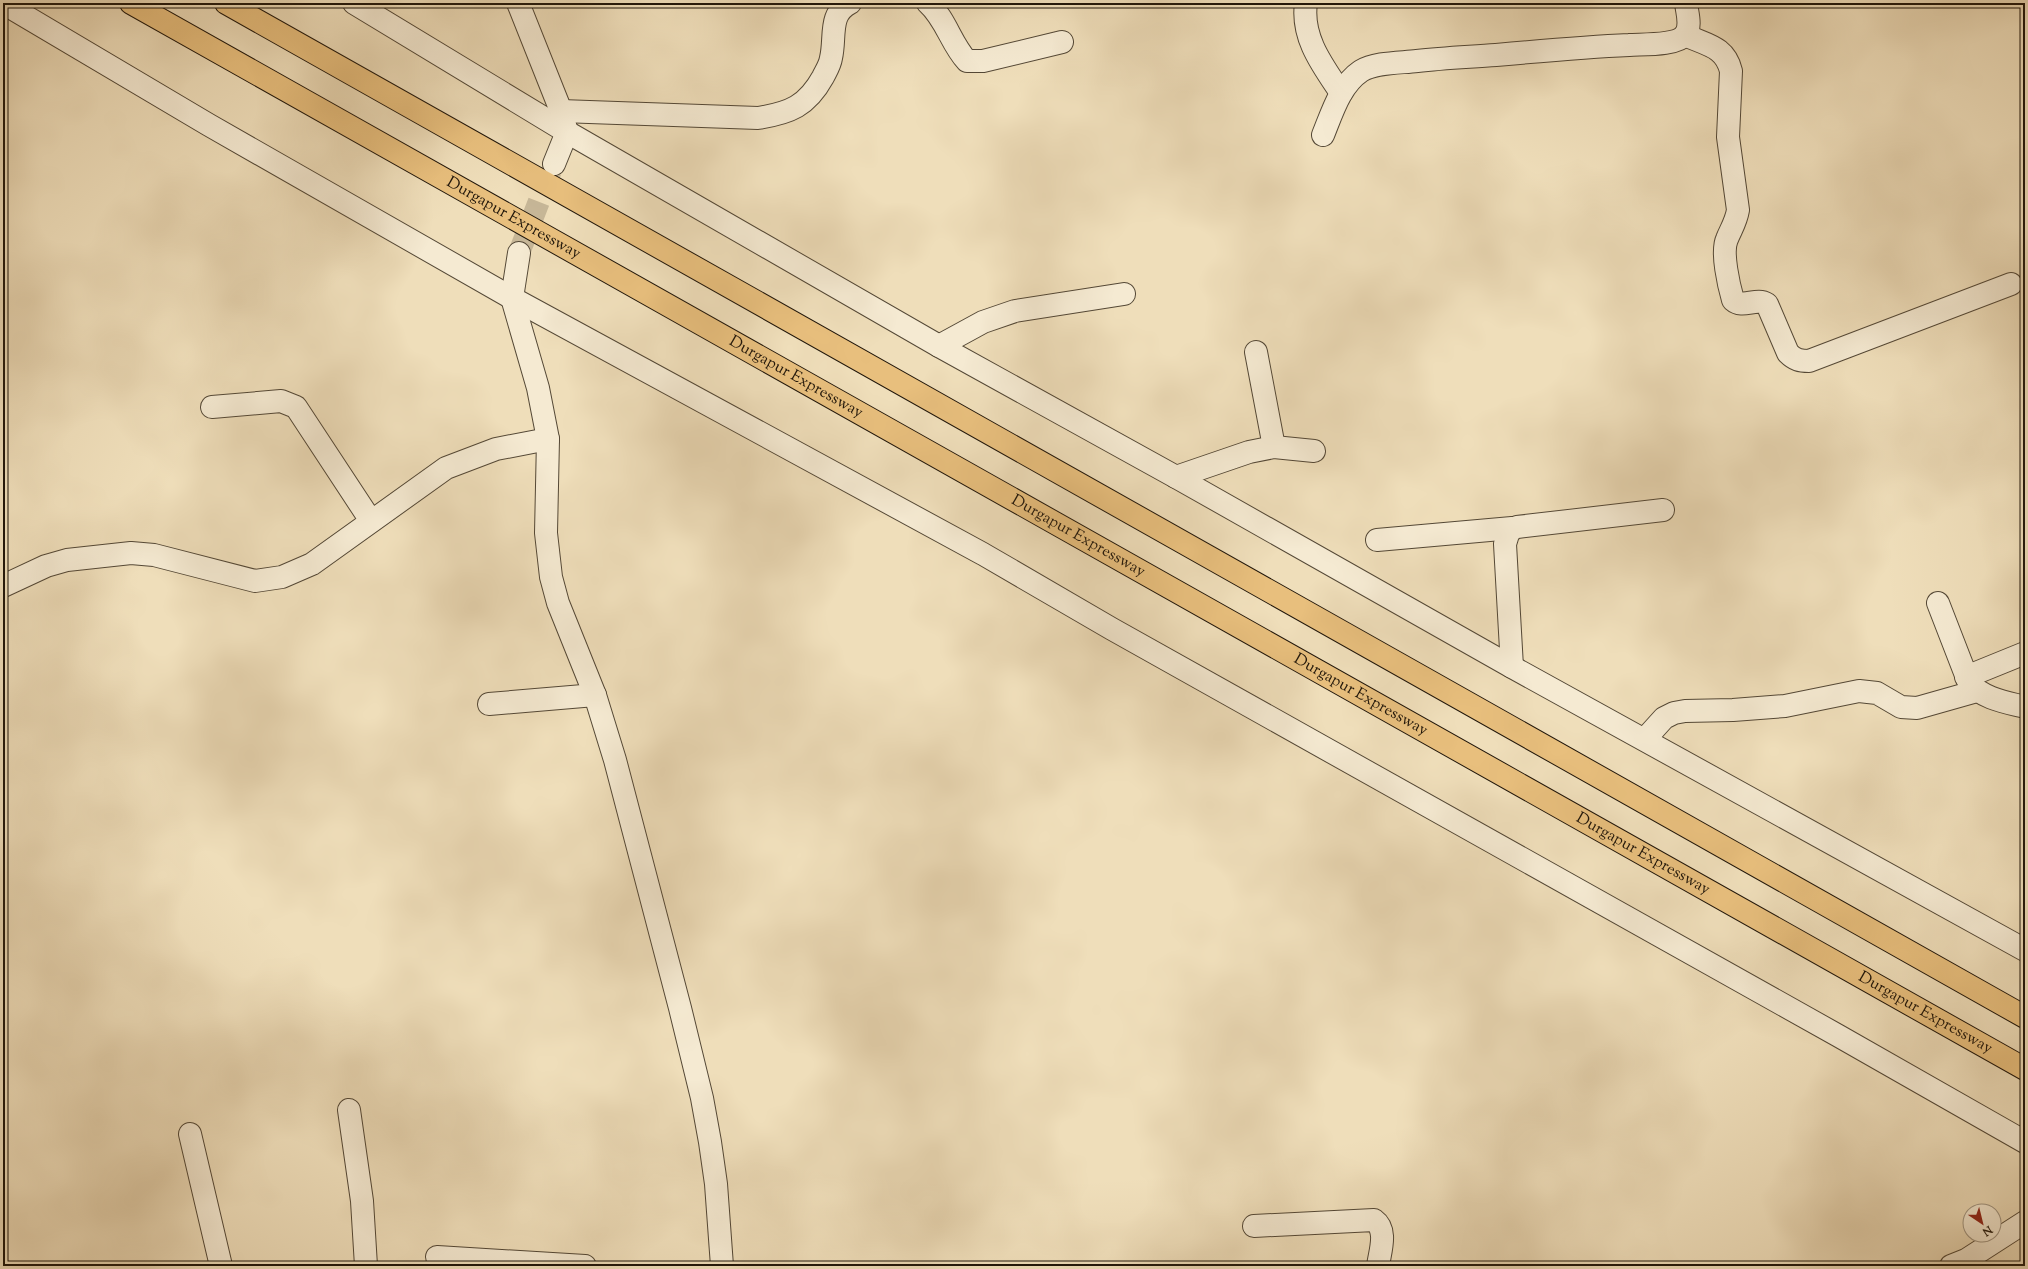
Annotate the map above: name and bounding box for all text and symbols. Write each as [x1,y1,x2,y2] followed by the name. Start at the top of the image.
[442,171,585,265] street label: Durgapur Expressway
[725,330,867,424] street label: Durgapur Expressway
[1007,489,1150,583] street label: Durgapur Expressway
[1289,648,1432,742] street label: Durgapur Expressway
[1572,807,1714,901] street label: Durgapur Expressway
[1854,966,1997,1060] street label: Durgapur Expressway
[1962,1203,2002,1243] north arrow
[1979,1221,1996,1240] text: N

